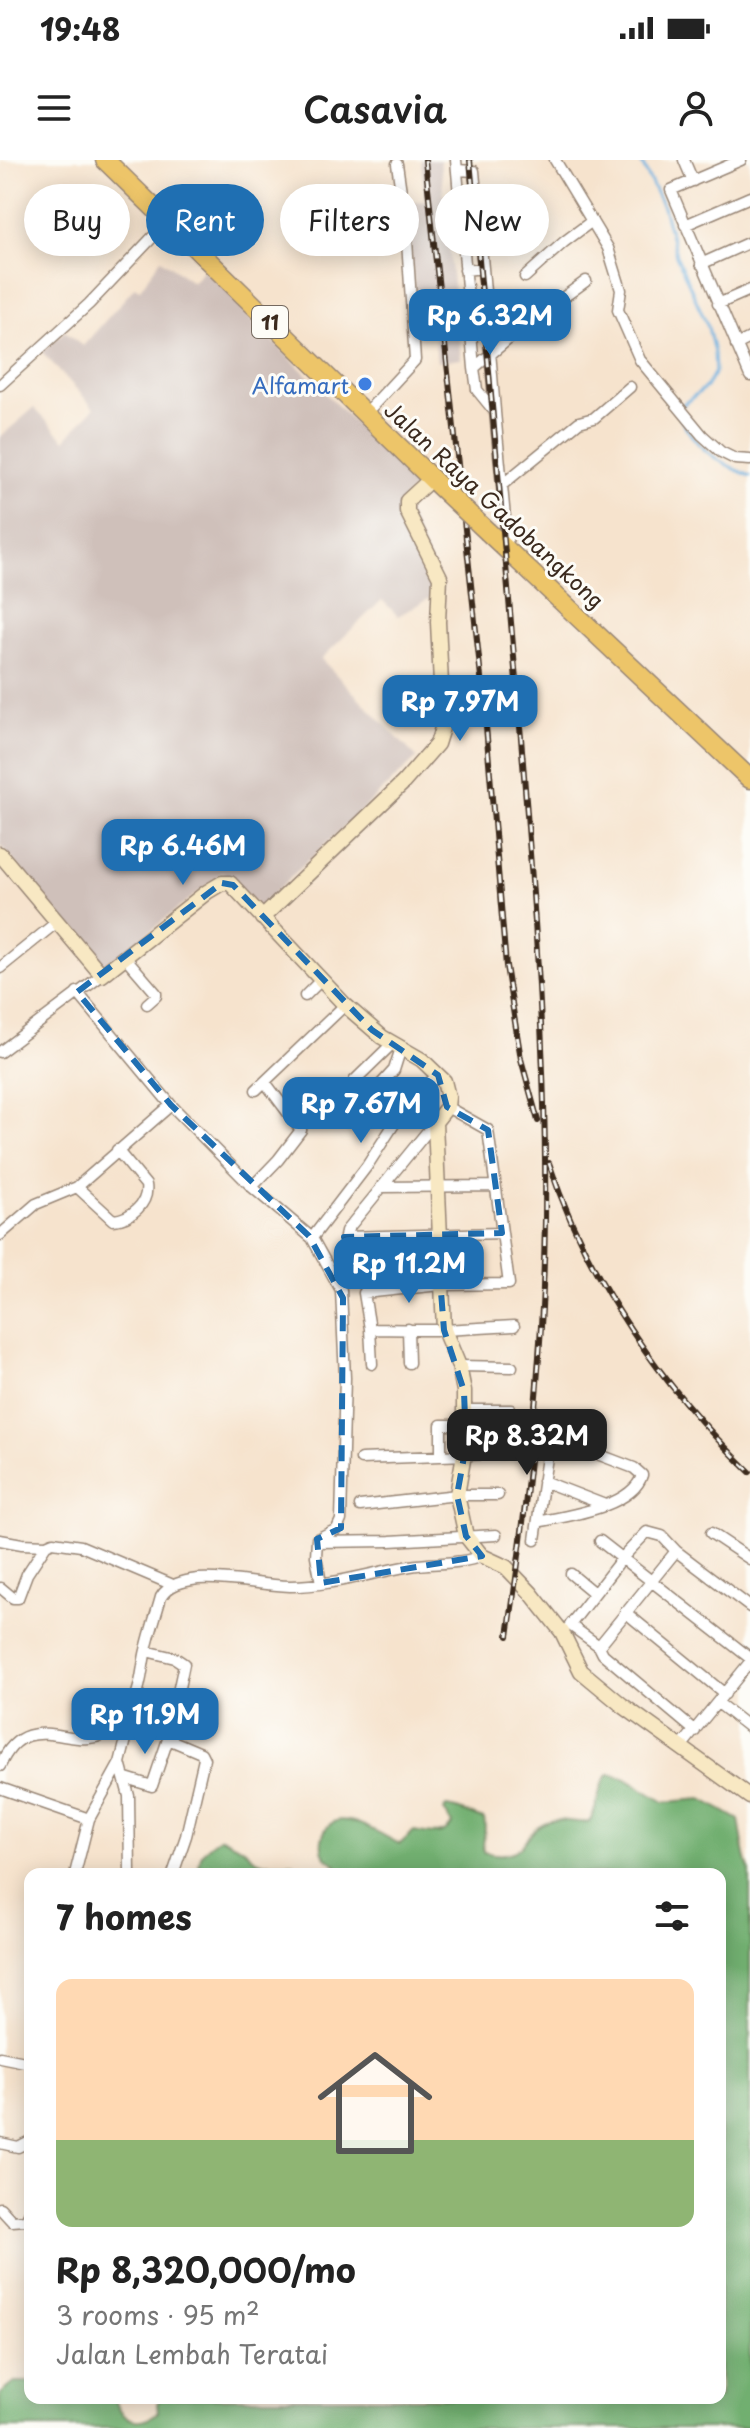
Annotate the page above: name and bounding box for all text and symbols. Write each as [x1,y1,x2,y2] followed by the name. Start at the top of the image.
[40,6,120,51] text: 19:48
[303,81,447,135] text: Casavia
[32,86,76,130] icon: menu
[674,86,718,130] icon: person
[24,184,130,256] chip: Buy
[146,184,264,256] chip: Rent
[280,184,419,256] chip: Filters
[435,184,549,256] chip: New
[407,289,573,357] pin: Rp 6.32M
[427,295,553,334] text: Rp 6.32M
[252,306,288,338] road number: 11
[252,368,349,401] place label: Alfamart
[356,375,374,393] marker: Alfamart
[378,393,612,615] street label: Jalan Raya Gadobangkong
[377,675,543,743] pin: Rp 7.97M
[400,681,520,720] text: Rp 7.97M
[100,819,266,887] pin: Rp 6.46M
[120,825,246,864] text: Rp 6.46M
[278,1077,444,1145] pin: Rp 7.67M
[300,1083,422,1122] text: Rp 7.67M
[326,1237,492,1305] pin: Rp 11.2M
[352,1243,466,1282] text: Rp 11.2M
[444,1409,610,1477] pin: Rp 8.32M
[465,1415,589,1454] text: Rp 8.32M
[62,1688,228,1756] pin: Rp 11.9M
[90,1694,200,1733] text: Rp 11.9M
[56,1890,192,1942] text: 7 homes
[650,1894,694,1938] icon: filters
[303,2031,447,2175] icon: home
[56,2243,356,2295] text: Rp 8,320,000/mo
[56,2295,260,2334] text: 3 rooms · 95 m²
[56,2334,328,2373] text: Jalan Lembah Teratai

